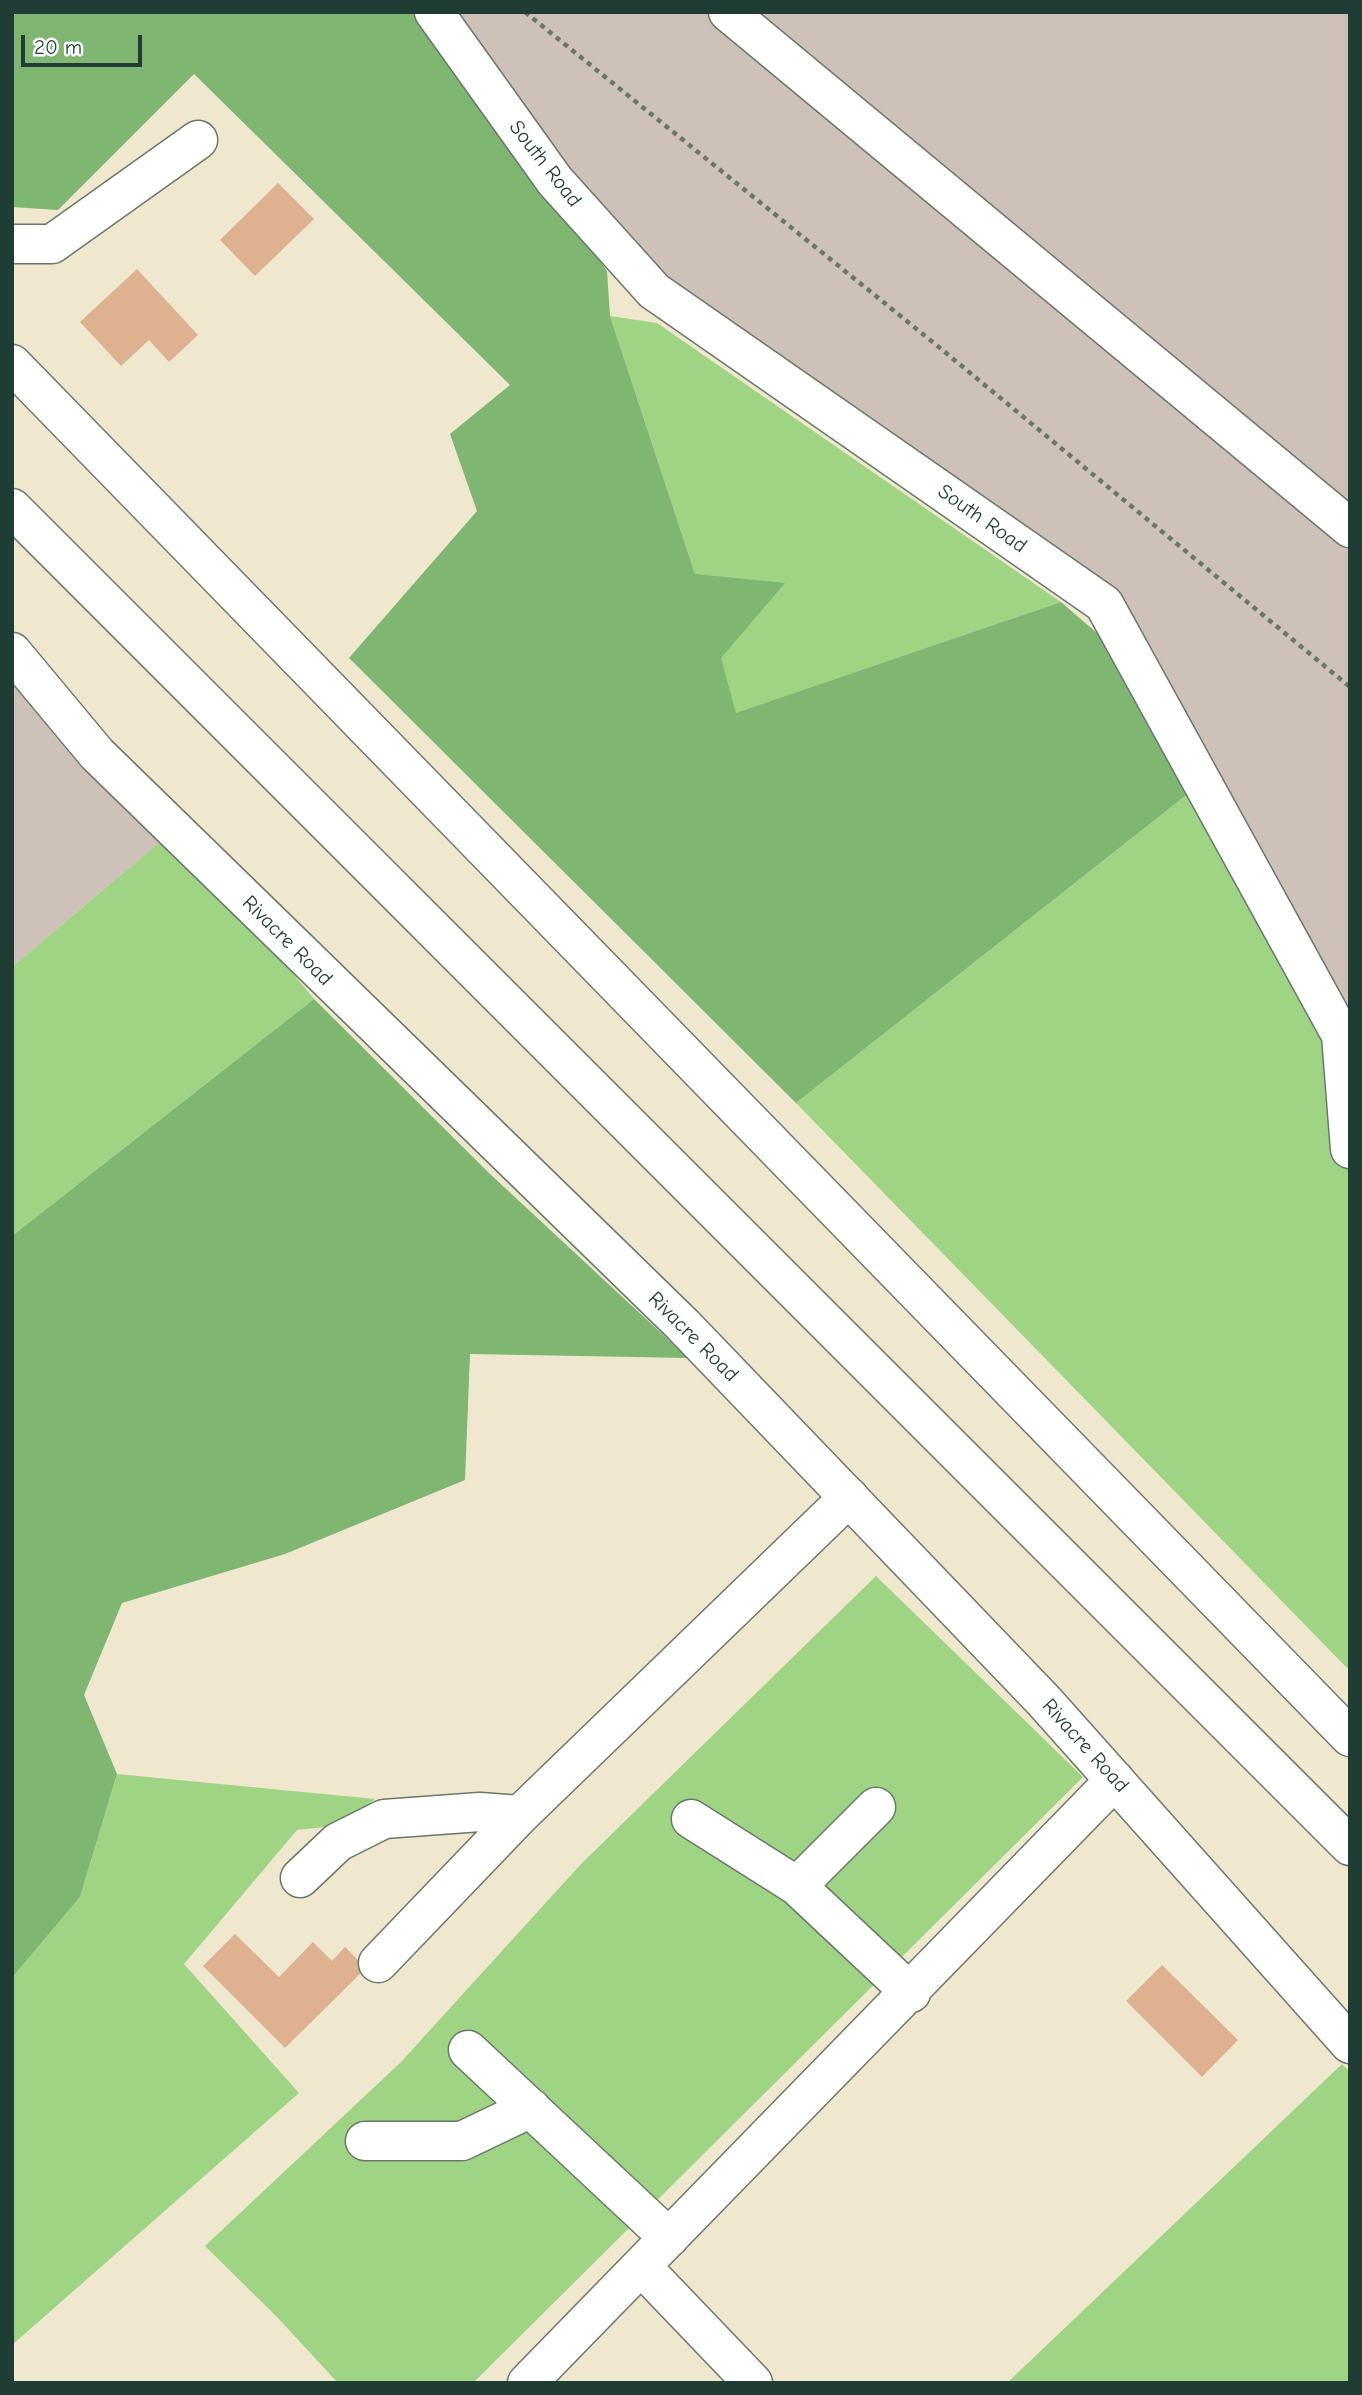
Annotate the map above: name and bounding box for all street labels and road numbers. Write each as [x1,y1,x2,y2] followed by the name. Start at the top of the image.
[503,116,587,212] street label: South Road
[933,479,1031,559] street label: South Road
[237,891,337,991] street label: Rivacre Road
[643,1287,743,1387] street label: Rivacre Road
[1036,1694,1134,1798] street label: Rivacre Road

